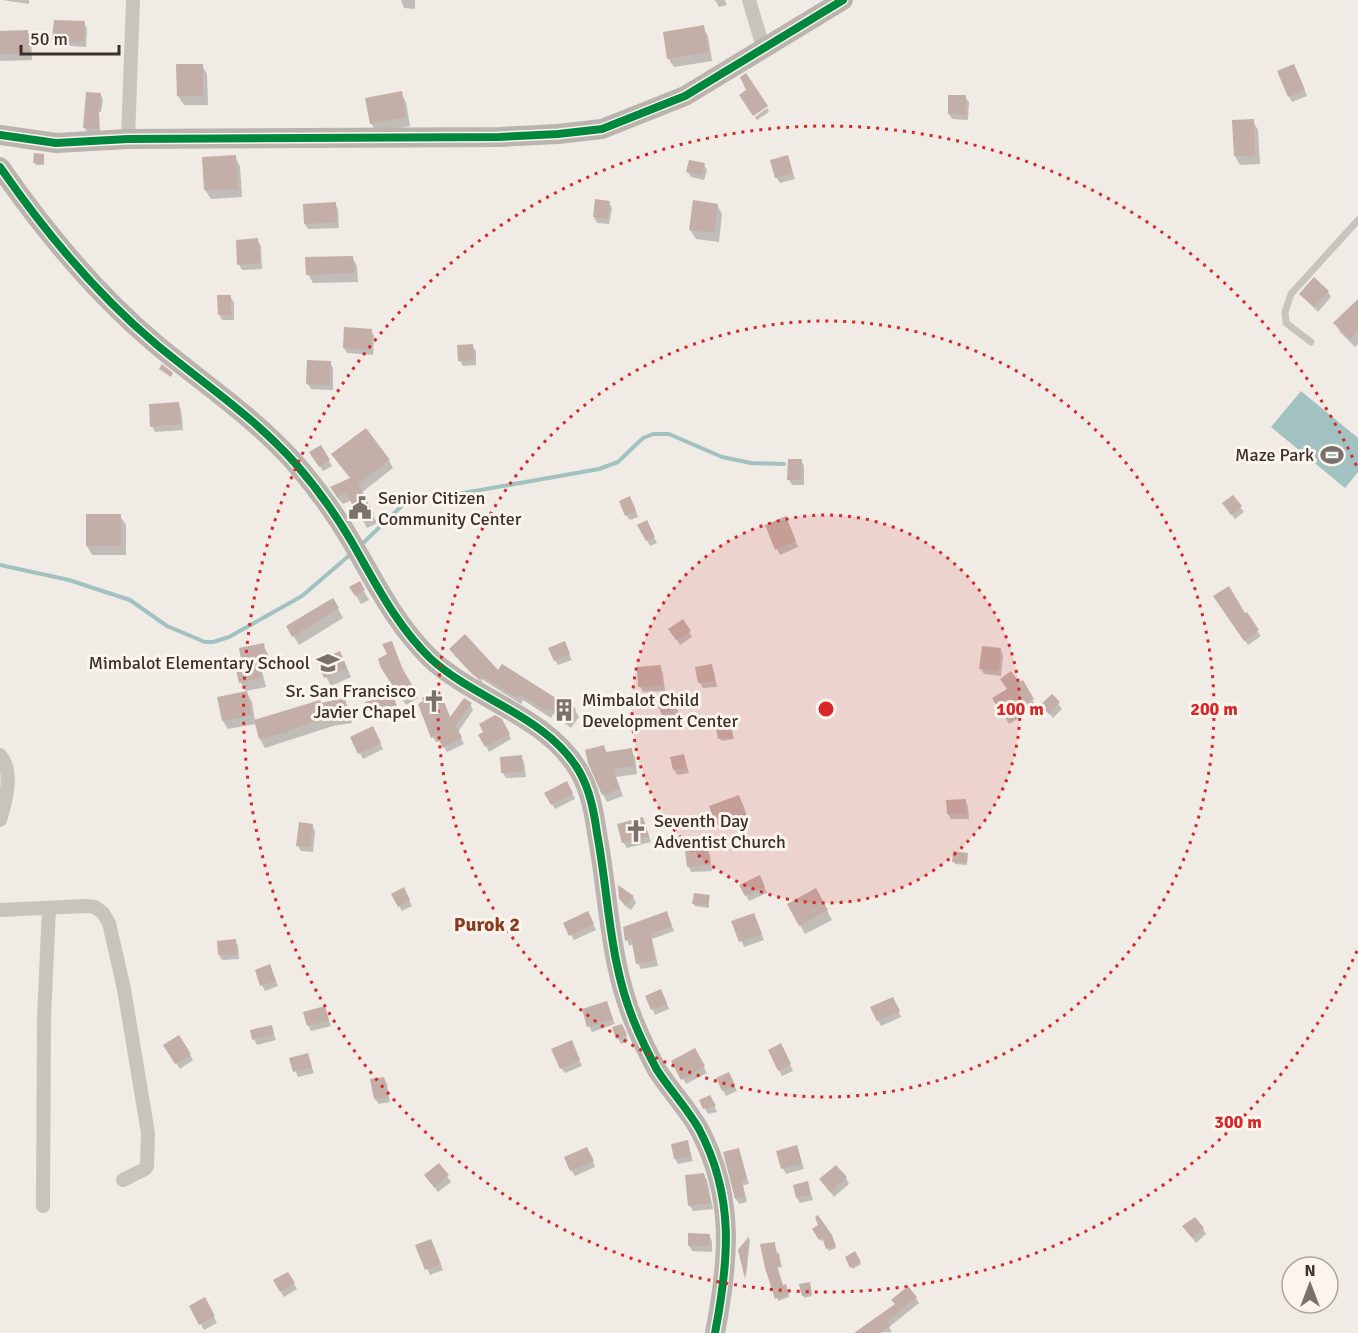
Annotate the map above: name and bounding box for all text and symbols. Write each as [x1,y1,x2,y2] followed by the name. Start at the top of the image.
[21,18,118,56] scale bar
[30,28,68,50] text: 50 m
[1319,442,1345,468] sports icon: Maze Park
[1235,444,1314,466] place label: Maze Park
[378,487,522,530] place label: Senior Citizen Community Center
[347,495,373,521] public building icon: Senior Citizen Community Center
[315,650,341,676] school or university icon: Mimbalot Elementary School
[88,652,310,674] place label: Mimbalot Elementary School
[285,680,416,723] place label: Sr. San Francisco Javier Chapel
[421,688,447,714] church icon: Sr. San Francisco Javier Chapel
[582,689,739,732] place label: Mimbalot Child Development Center
[551,697,577,723] building icon: Mimbalot Child Development Center
[996,698,1044,720] text: 100 m
[1190,698,1238,720] text: 200 m
[816,699,836,719] centre of rings
[654,810,786,853] place label: Seventh Day Adventist Church
[623,818,649,844] church icon: Seventh Day Adventist Church
[454,912,520,937] district label: Purok 2
[1214,1111,1262,1133] text: 300 m
[1280,1255,1340,1315] north arrow
[1304,1261,1316,1281] text: N

